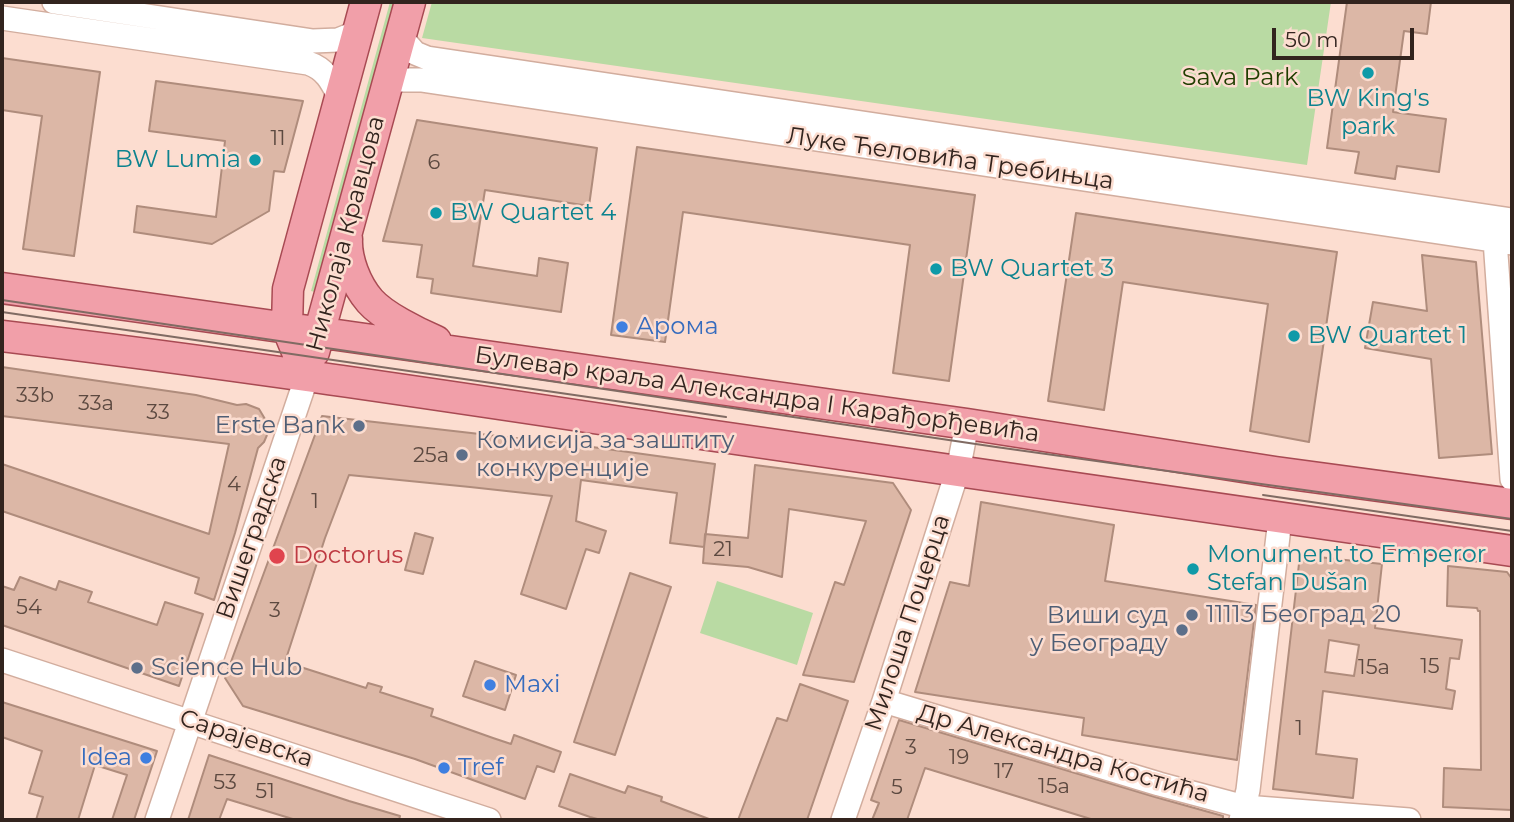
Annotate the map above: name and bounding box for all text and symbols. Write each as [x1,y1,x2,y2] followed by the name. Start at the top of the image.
[1276,14,1418,58] scale bar
[1285,27,1339,52] text: 50 m
[1182,64,1298,92] park label: Sava Park
[1360,65,1376,81] marker: BW King's park
[1307,85,1429,141] place label: BW King's park
[301,113,391,355] street label: Николаја Кравцова
[785,122,1115,196] street label: Луке Ћеловића Требињца
[270,126,286,152] house number: 11
[115,146,241,174] place label: BW Lumia
[428,150,440,176] house number: 6
[247,152,263,168] marker: BW Lumia
[450,199,616,227] place label: BW Quartet 4
[428,205,444,221] marker: BW Quartet 4
[950,255,1114,283] place label: BW Quartet 3
[928,261,944,277] marker: BW Quartet 3
[636,313,719,341] place label: Арома
[614,319,630,335] marker: Арома
[1308,322,1467,350] place label: BW Quartet 1
[1286,328,1302,344] marker: BW Quartet 1
[473,341,1041,449] street label: Булевар краља Александра I Карађорђевића
[16,383,54,409] house number: 33b
[78,391,114,417] house number: 33a
[146,400,170,426] house number: 33
[215,412,345,440] place label: Erste Bank
[351,418,367,434] marker: Erste Bank
[476,427,735,483] place label: Комисија за заштиту конкуренције
[413,443,449,469] house number: 25a
[454,447,470,463] marker: Комисија за заштиту конкуренције
[211,453,293,623] street label: Вишеградска
[227,472,241,498] house number: 4
[311,489,319,515] house number: 1
[859,511,957,735] street label: Милоша Поцерца
[713,537,733,563] house number: 21
[1207,541,1486,597] place label: Monument to Emperor Stefan Dušan
[293,542,403,570] place label: Doctorus
[267,546,287,566] marker: Doctorus
[1185,561,1201,577] marker: Monument to Emperor Stefan Dušan
[16,595,42,621] house number: 54
[269,598,281,624] house number: 3
[1206,601,1401,629] place label: 11113 Београд 20
[1030,602,1168,658] place label: Виши суд у Београду
[1184,607,1200,623] marker: 11113 Београд 20
[1174,622,1190,638] marker: Виши суд у Београду
[151,654,302,682] place label: Science Hub
[1420,654,1440,680] house number: 15
[1358,655,1390,681] house number: 15a
[129,660,145,676] marker: Science Hub
[504,671,560,699] place label: Maxi
[482,677,498,693] marker: Maxi
[914,699,1212,809] street label: Др Александра Костића
[176,704,316,774] street label: Сарајевска
[1295,716,1303,742] house number: 1
[905,735,917,761] house number: 3
[80,744,132,772] place label: Idea
[949,745,969,771] house number: 19
[138,750,154,766] marker: Idea
[458,754,503,782] place label: Tref
[994,759,1014,785] house number: 17
[436,760,452,776] marker: Tref
[213,770,237,796] house number: 53
[1038,774,1070,800] house number: 15a
[891,775,903,801] house number: 5
[255,779,275,805] house number: 51

